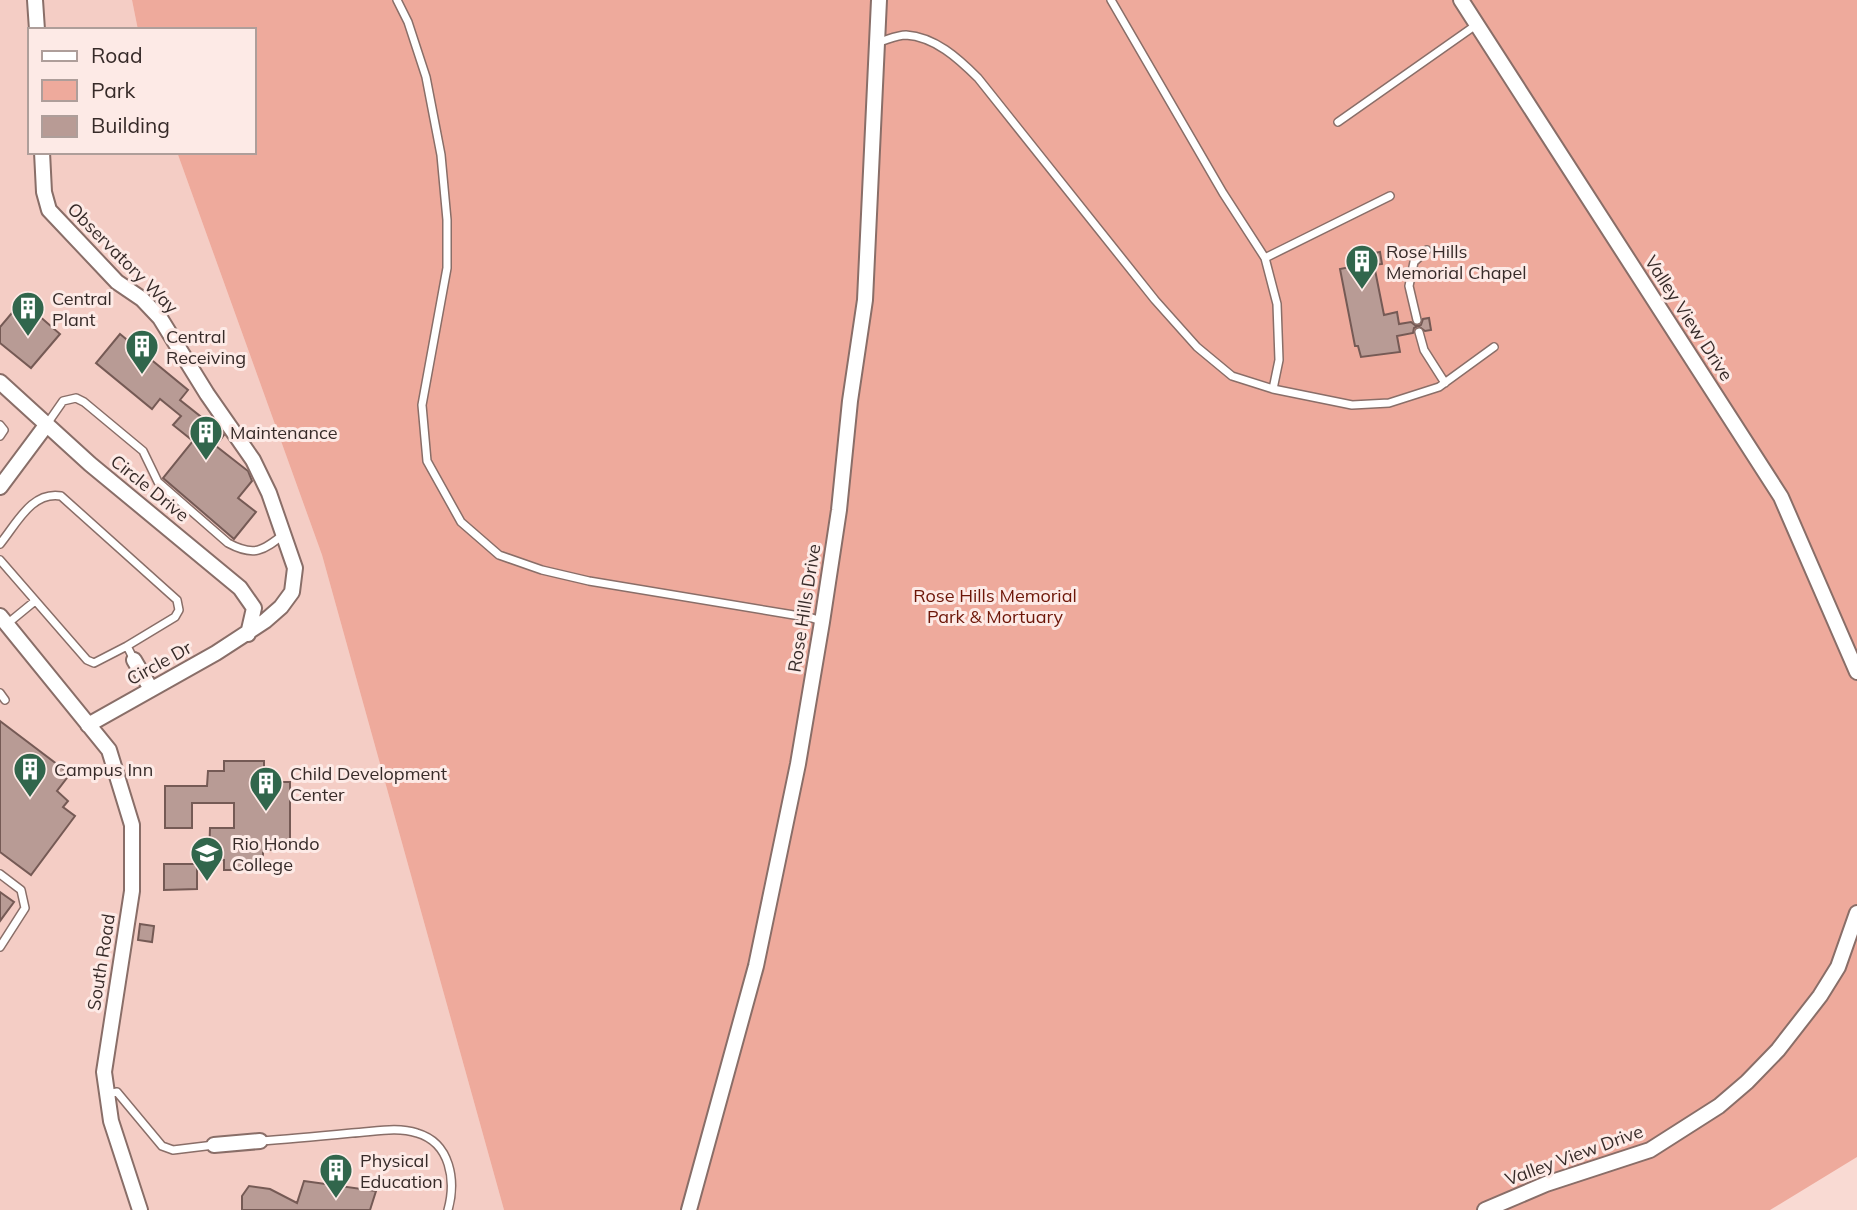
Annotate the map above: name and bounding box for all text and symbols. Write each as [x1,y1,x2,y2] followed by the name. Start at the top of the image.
[28,28,256,154] legend
[91,42,142,68] text: Road
[91,77,135,103] text: Park
[91,112,170,138] text: Building
[63,198,184,319] street label: Observatory Way
[1386,240,1526,284] place label: Rose Hills Memorial Chapel
[1343,242,1381,291] building icon: Rose Hills Memorial Chapel
[1640,251,1738,385] street label: Valley View Drive
[52,287,112,331] place label: Central Plant
[9,289,47,338] building icon: Central Plant
[166,325,246,369] place label: Central Receiving
[123,327,161,376] building icon: Central Receiving
[187,413,225,462] building icon: Maintenance
[230,421,338,444] place label: Maintenance
[106,449,194,527] street label: Circle Drive
[782,542,826,674] street label: Rose Hills Drive
[913,584,1077,628] park label: Rose Hills Memorial Park & Mortuary
[123,636,196,690] street label: Circle Dr
[11,750,49,799] building icon: Campus Inn
[54,758,153,781] place label: Campus Inn
[290,762,447,806] place label: Child Development Center
[247,764,285,813] building icon: Child Development Center
[232,832,319,876] place label: Rio Hondo College
[188,834,226,883] school or university icon: Rio Hondo College
[82,912,120,1012] street label: South Road
[1502,1119,1646,1191] street label: Valley View Drive
[360,1149,443,1193] place label: Physical Education
[317,1151,355,1200] building icon: Physical Education

